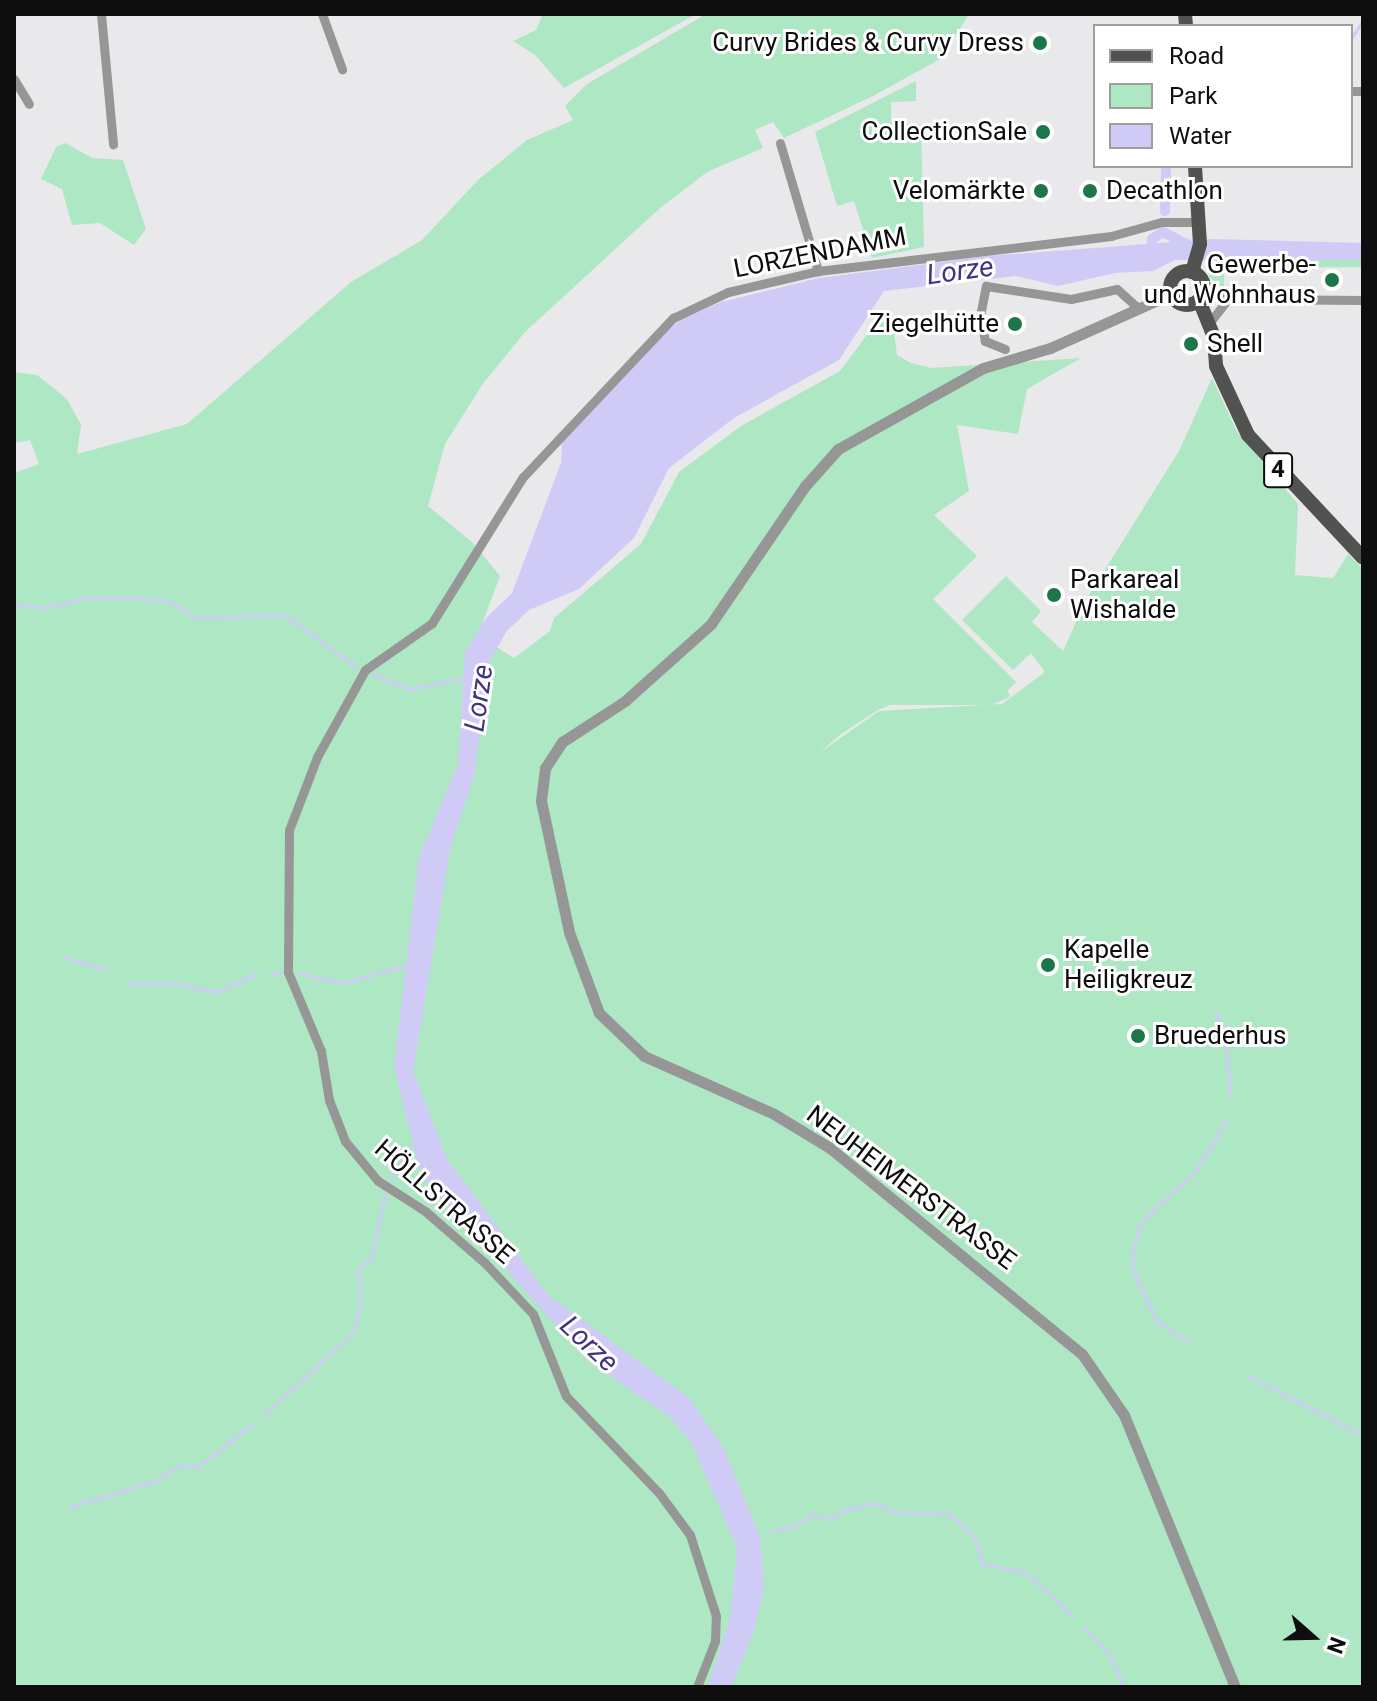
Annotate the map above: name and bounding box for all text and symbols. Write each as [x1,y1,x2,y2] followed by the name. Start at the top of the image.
[1093,24,1353,168] legend
[712,27,1024,59] place label: Curvy Brides & Curvy Dress
[1031,34,1049,52] marker: Curvy Brides & Curvy Dress
[1169,42,1224,70] text: Road
[1169,82,1217,110] text: Park
[862,116,1027,148] place label: CollectionSale
[1169,122,1232,150] text: Water
[1034,123,1052,141] marker: CollectionSale
[893,175,1025,207] place label: Velomärkte
[1106,175,1223,207] place label: Decathlon
[1032,182,1050,200] marker: Velomärkte
[1081,182,1099,200] marker: Decathlon
[731,221,909,285] street label: LORZENDAMM
[1144,249,1316,310] place label: Gewerbe- und Wohnhaus
[924,250,996,292] water label: Lorze
[1323,271,1341,289] marker: Gewerbe- und Wohnhaus
[869,308,999,340] place label: Ziegelhütte
[1006,315,1024,333] marker: Ziegelhütte
[1207,328,1263,360] place label: Shell
[1182,335,1200,353] marker: Shell
[1262,450,1294,490] road number: 4
[1070,564,1179,626] place label: Parkareal Wishalde
[1045,586,1063,604] marker: Parkareal Wishalde
[458,662,500,734] water label: Lorze
[1064,934,1193,996] place label: Kapelle Heiligkreuz
[1039,956,1057,974] marker: Kapelle Heiligkreuz
[1154,1020,1286,1052] place label: Bruederhus
[1129,1027,1147,1045] marker: Bruederhus
[800,1099,1022,1277] street label: NEUHEIMERSTRASSE
[368,1133,520,1271] street label: HÖLLSTRASSE
[553,1309,625,1379] water label: Lorze
[1273,1597,1353,1677] north arrow
[1322,1634,1350,1657] text: N

